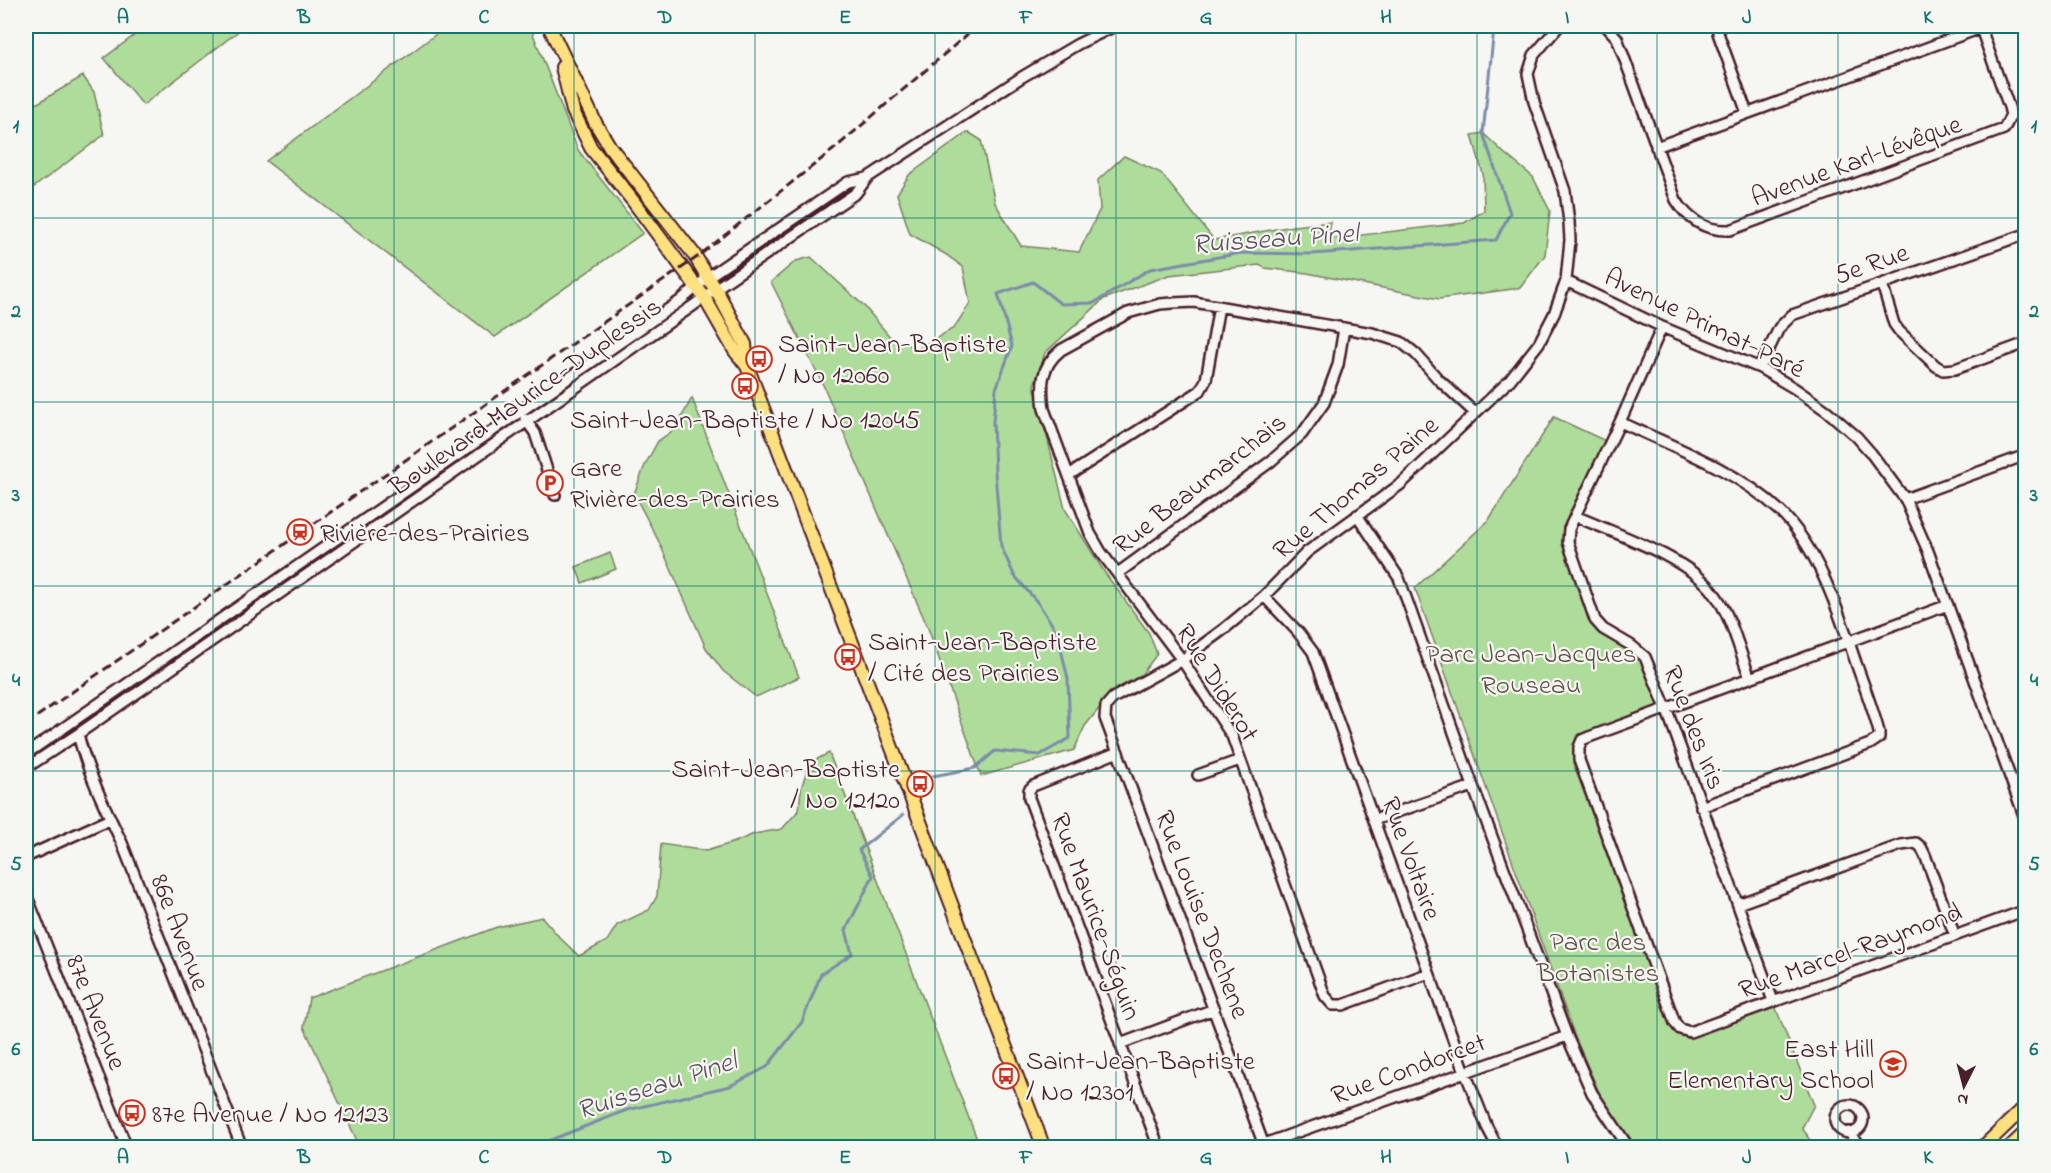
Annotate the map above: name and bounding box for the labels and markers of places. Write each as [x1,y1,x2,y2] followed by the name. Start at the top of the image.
[778,326,1008,396] place label: Saint-Jean-Baptiste / No 12060
[744,344,774,374] bus stop icon: Saint-Jean-Baptiste / No 12060
[730,371,760,401] bus stop icon: Saint-Jean-Baptiste / No 12045
[570,402,920,441] place label: Saint-Jean-Baptiste / No 12045
[570,450,780,520] place label: Gare Rivière-des-Prairies
[535,468,565,498] parking icon: Gare Rivière-des-Prairies
[320,515,530,554] place label: Rivière-des-Prairies
[285,517,315,547] station icon: Rivière-des-Prairies
[868,624,1098,694] place label: Saint-Jean-Baptiste / Cité des Prairies
[833,642,863,672] bus stop icon: Saint-Jean-Baptiste / Cité des Prairies
[671,751,901,821] place label: Saint-Jean-Baptiste / No 12120
[905,769,935,799] bus stop icon: Saint-Jean-Baptiste / No 12120
[1667,1031,1874,1101] place label: East Hill Elementary School
[1026,1043,1256,1113] place label: Saint-Jean-Baptiste / No 12301
[1878,1049,1908,1079] school or university icon: East Hill Elementary School
[991,1061,1021,1091] bus stop icon: Saint-Jean-Baptiste / No 12301
[152,1096,389,1135] place label: 87e Avenue / No 12123
[117,1098,147,1128] bus stop icon: 87e Avenue / No 12123

